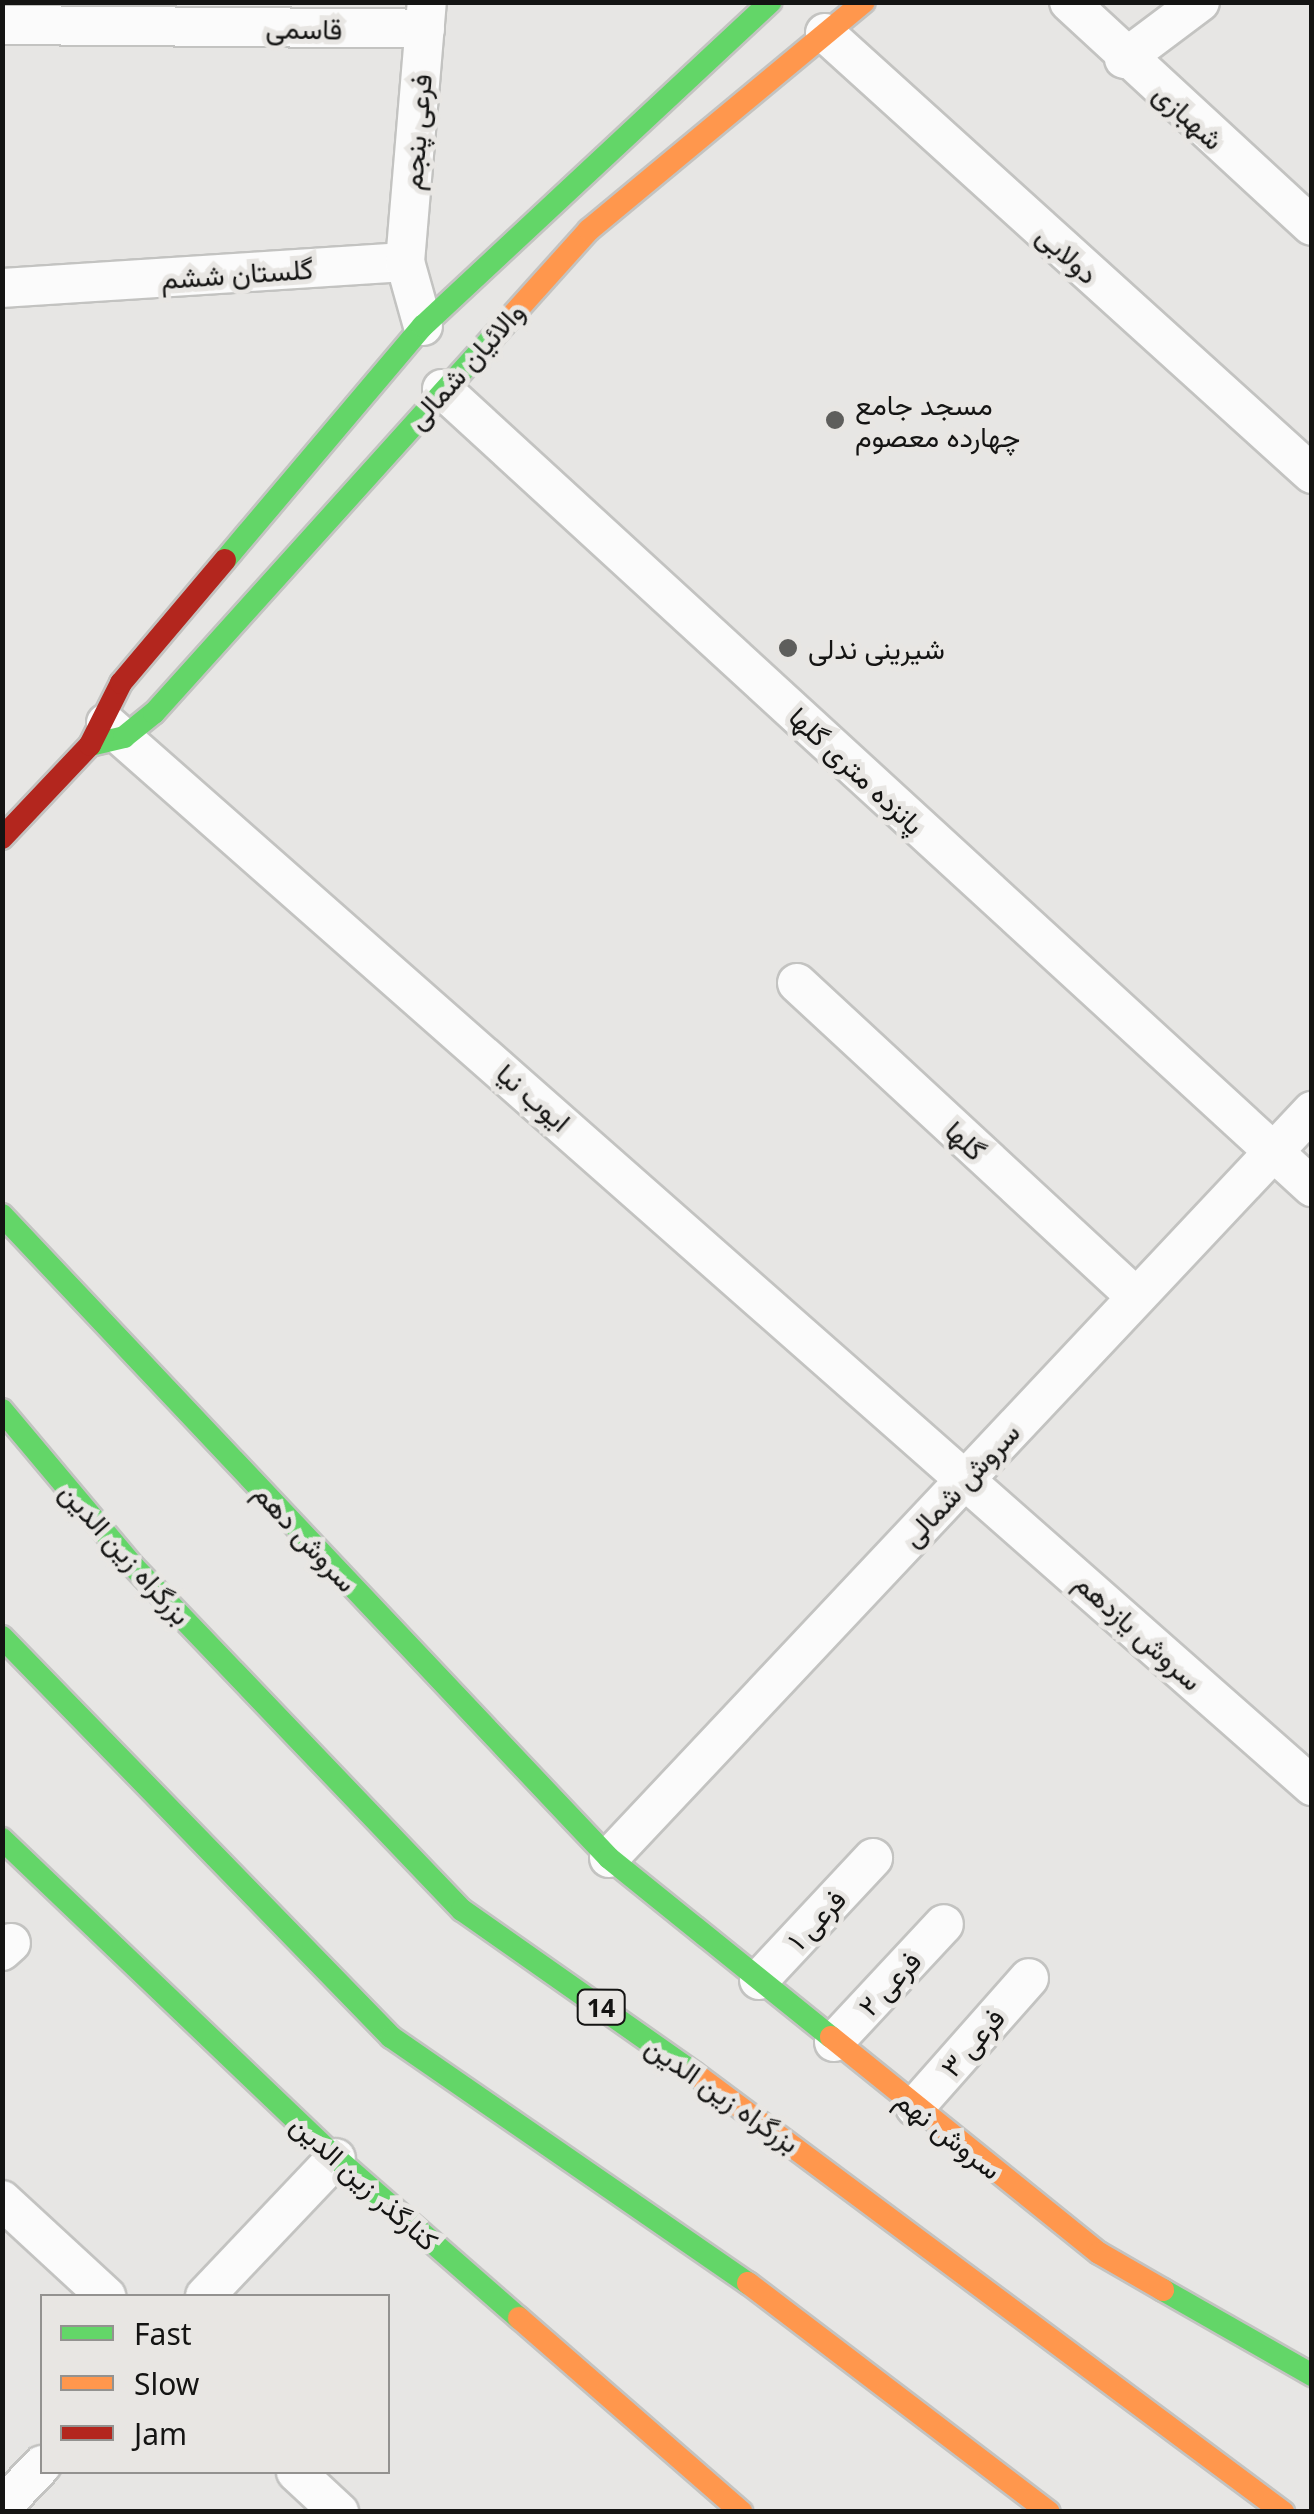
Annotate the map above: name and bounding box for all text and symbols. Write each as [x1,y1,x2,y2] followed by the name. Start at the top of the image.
[265,11,343,45] street label: قاسمی
[394,73,438,191] street label: فرعی پنجم
[1147,76,1231,156] street label: شهبازی
[1030,218,1106,290] street label: دولابی
[160,251,314,295] street label: گلستان ششم
[399,295,531,435] street label: والائیان شمالی
[855,387,1020,453] place label: مسجد جامع چهارده معصوم
[824,409,846,431] marker: مسجد جامع چهارده معصوم
[808,631,945,665] place label: شیرینی ندلی
[777,637,799,659] marker: شیرینی ندلی
[783,699,931,841] street label: پانزده متری گلها
[490,1056,578,1138] street label: ایوب نیا
[939,1113,993,1167] street label: گلها
[894,1415,1026,1553] street label: سروش شمالی
[53,1475,199,1631] street label: بزرگراه زین الدین
[247,1476,365,1598] street label: سروش دهم
[1069,1565,1209,1697] street label: سروش یازدهم
[780,1882,852,1956] street label: فرعی ۱
[851,1944,927,2022] street label: فرعی ۲
[576,1987,626,2027] road number: 14
[933,2001,1011,2083] street label: فرعی ۳
[640,2029,806,2159] street label: بزرگراه زین الدین
[889,2082,1009,2186] street label: سروش نهم
[284,2107,446,2257] street label: کنارگذر زین الدین
[40,2294,390,2474] legend
[134,2313,192,2354] text: Fast
[134,2363,199,2404] text: Slow
[134,2413,187,2454] text: Jam

